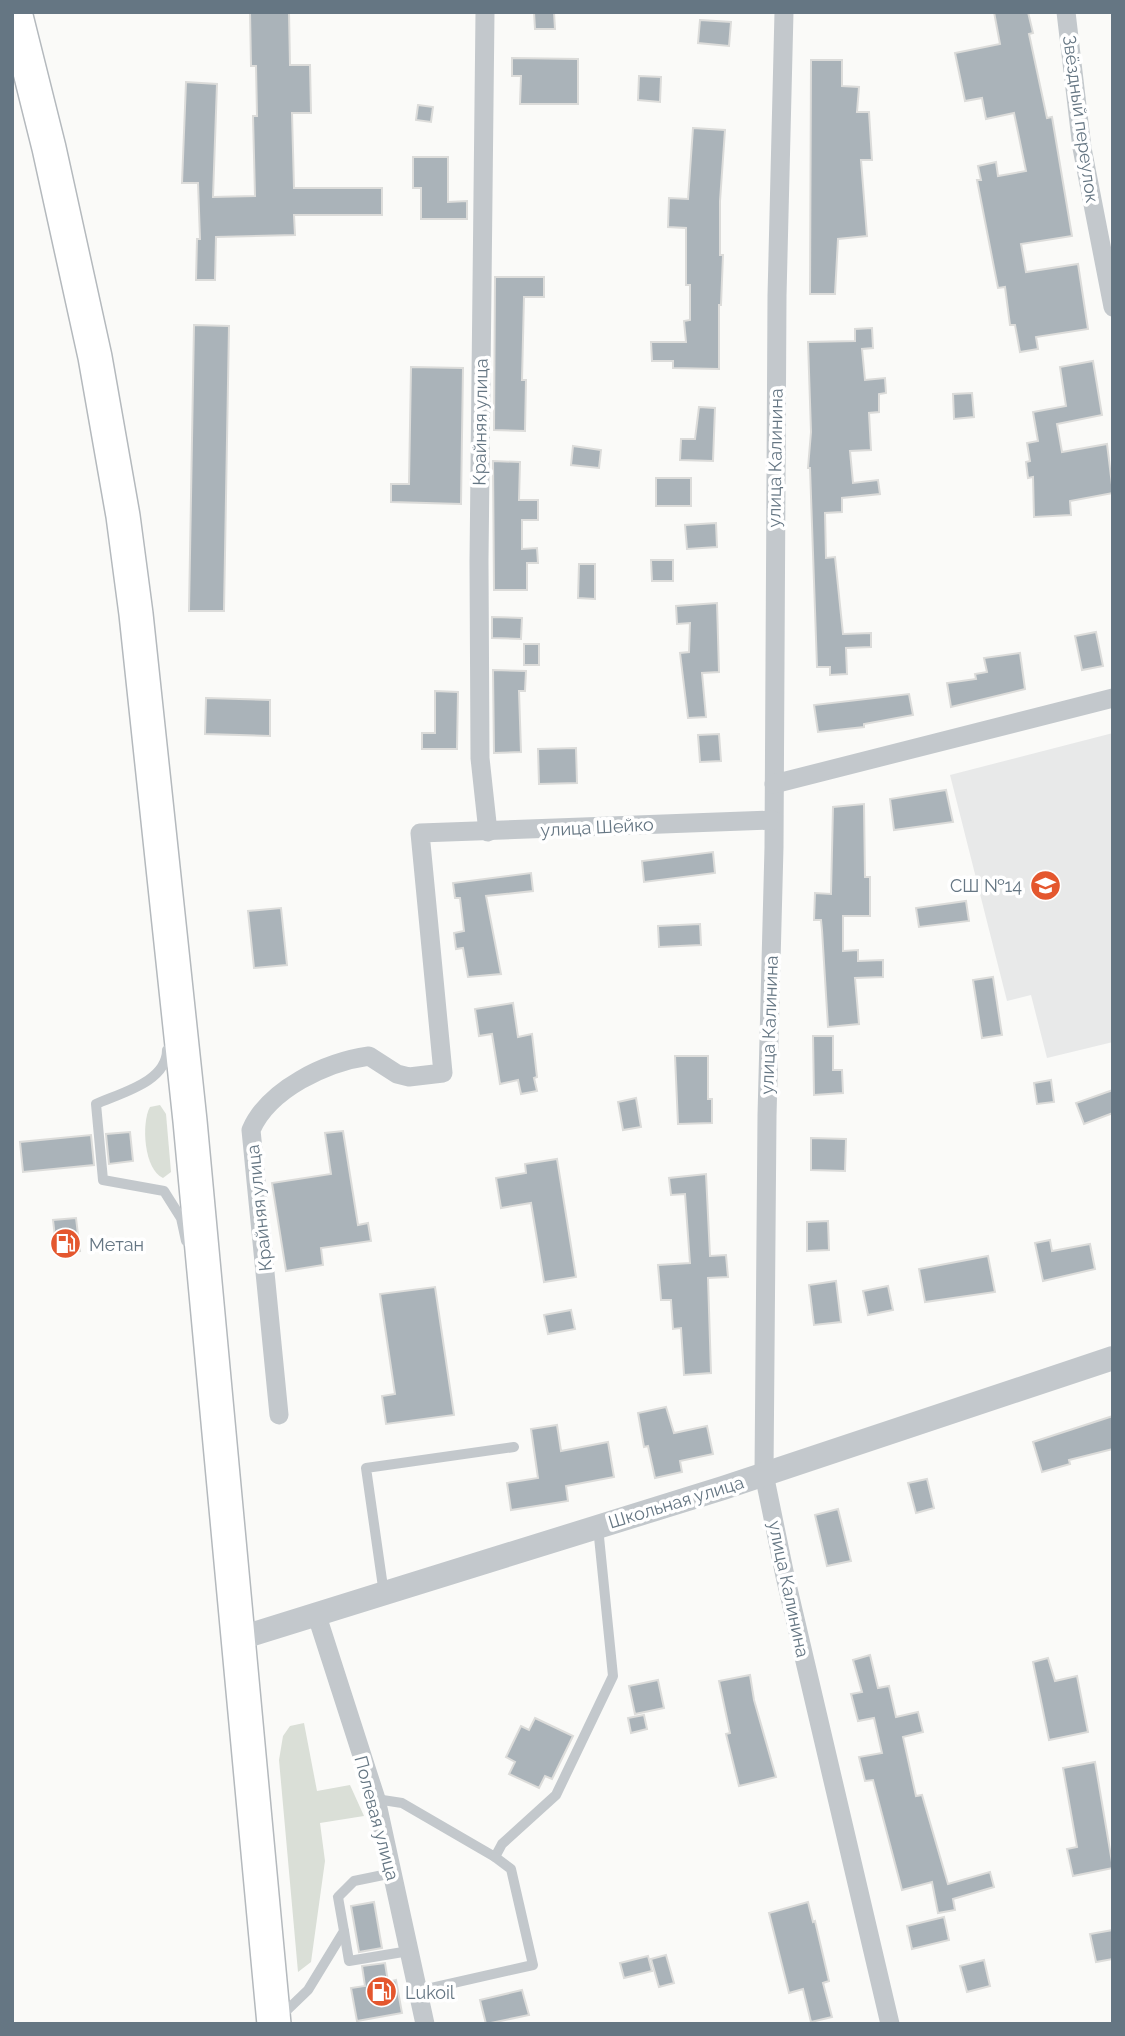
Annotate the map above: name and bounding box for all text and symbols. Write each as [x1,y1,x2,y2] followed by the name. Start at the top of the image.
[1059,34,1103,204] street label: Звёздный переулок
[468,358,492,486] street label: Крайняя улица
[763,388,787,528] street label: улица Калинина
[540,814,654,840] street label: улица Шейко
[1028,868,1062,902] school or university icon: СШ №14
[950,875,1022,896] place label: СШ №14
[756,955,782,1095] street label: улица Калинина
[242,1144,276,1272] street label: Крайняя улица
[49,1227,83,1261] fuel station icon: Метан
[89,1234,144,1255] place label: Метан
[606,1471,746,1533] street label: Школьная улица
[764,1519,814,1659] street label: улица Калинина
[350,1753,404,1883] street label: Полевая улица
[365,1975,399,2009] fuel station icon: Lukoil
[405,1982,455,2003] place label: Lukoil

